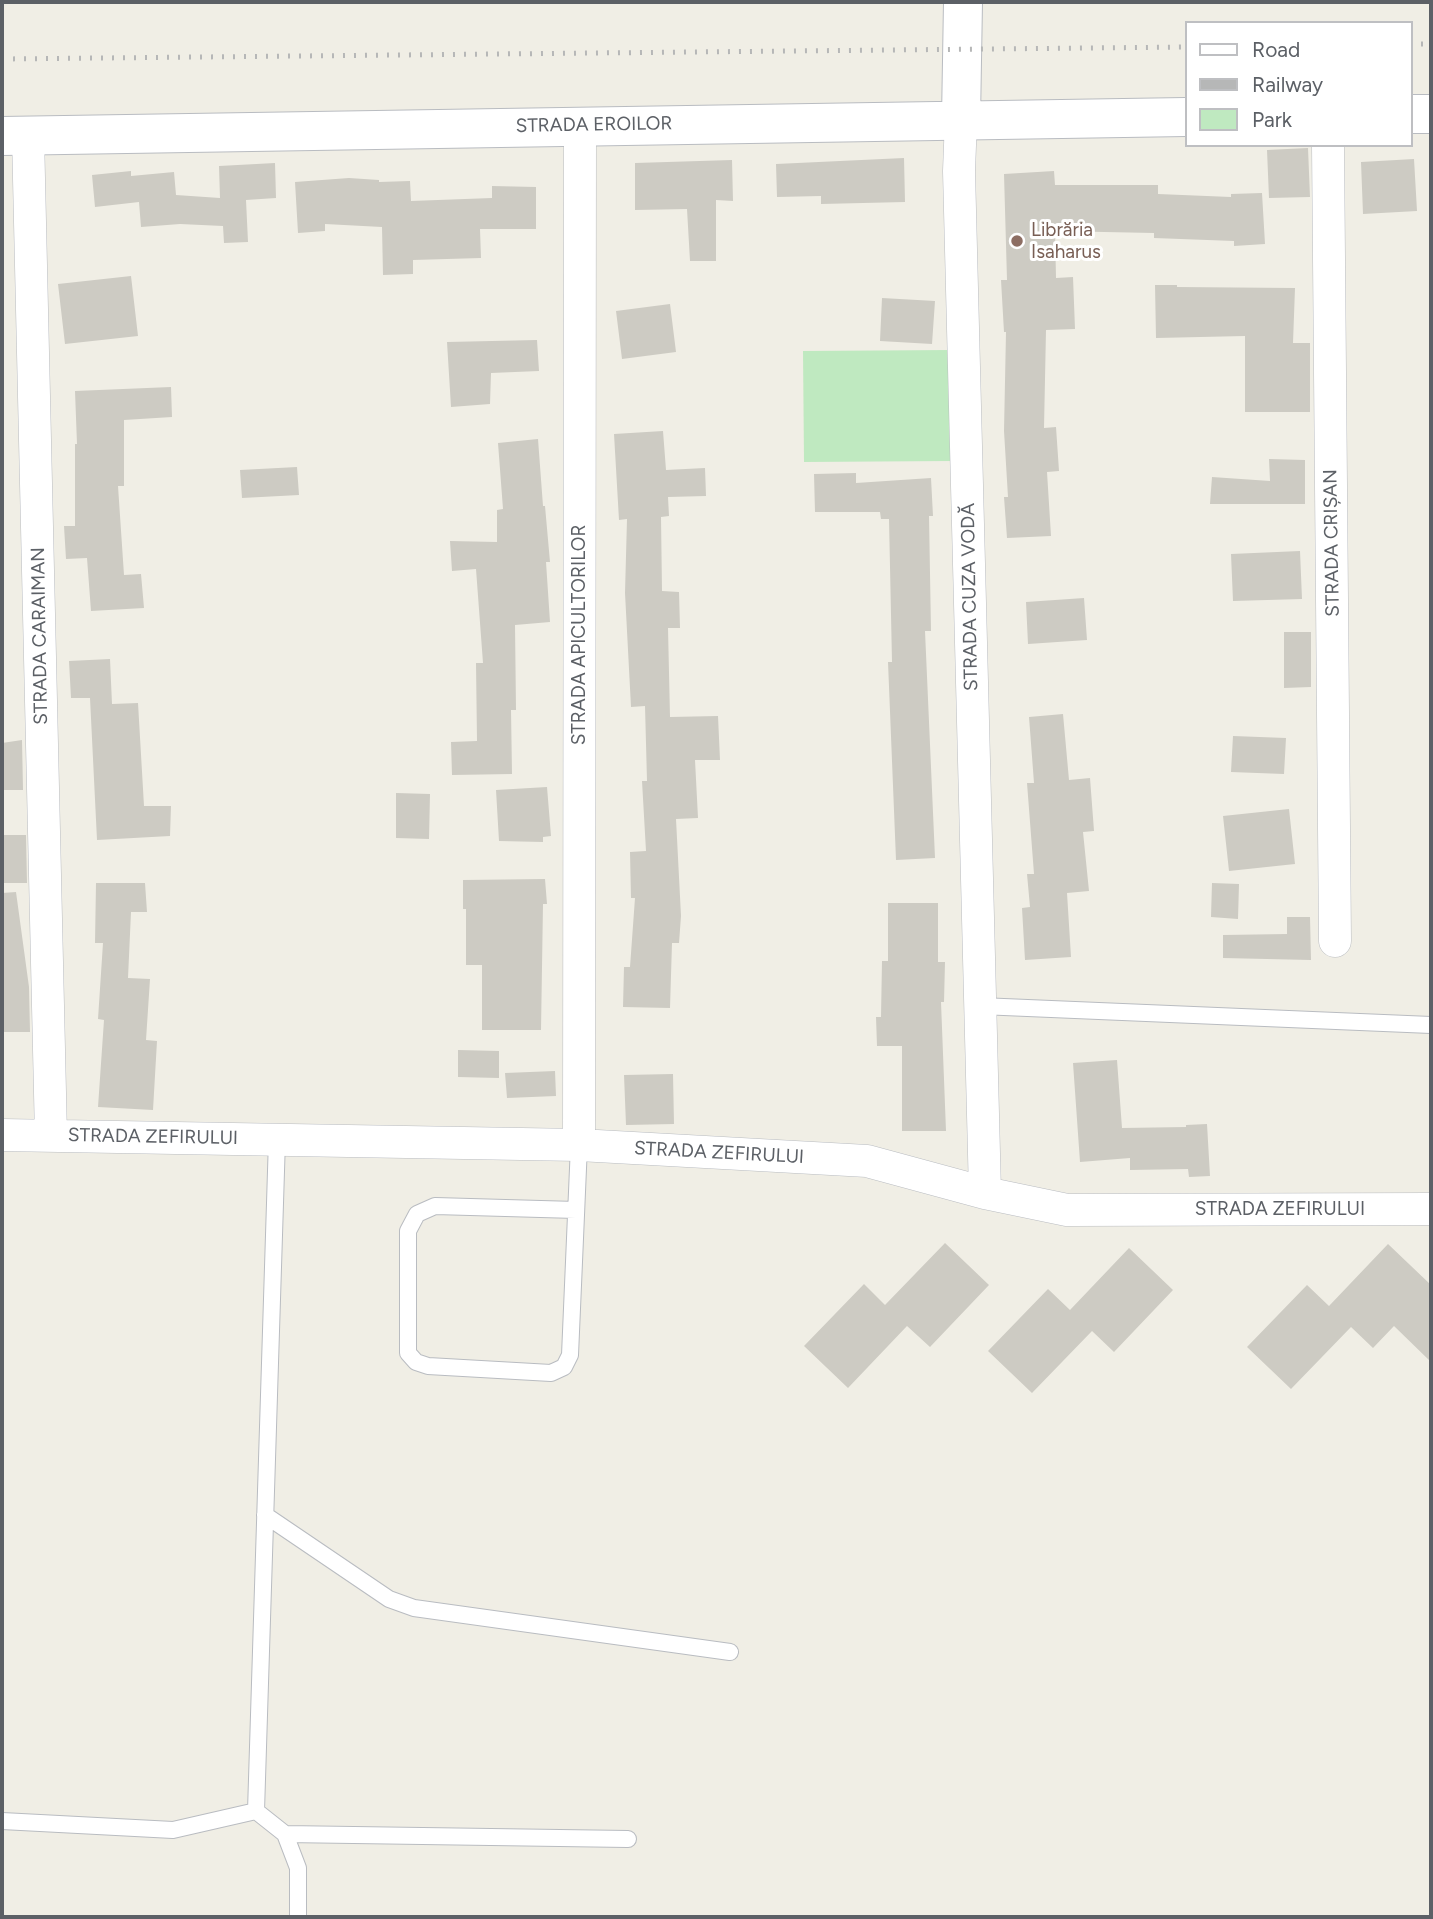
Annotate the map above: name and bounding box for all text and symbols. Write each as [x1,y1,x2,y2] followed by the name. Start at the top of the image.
[1184,21,1412,147] legend
[1252,37,1300,62] text: Road
[1252,72,1323,97] text: Railway
[1252,107,1292,132] text: Park
[515,112,673,138] street label: STRADA EROILOR
[1031,219,1101,263] place label: Librăria Isaharus
[1009,233,1025,249] marker: Librăria Isaharus
[1319,469,1345,617] street label: STRADA CRIȘAN
[957,503,983,691] street label: STRADA CUZA VODĂ
[568,525,590,745] street label: STRADA APICULTORILOR
[27,547,53,725] street label: STRADA CARAIMAN
[68,1124,238,1150] street label: STRADA ZEFIRULUI
[633,1137,805,1169] street label: STRADA ZEFIRULUI
[1195,1198,1365,1220] street label: STRADA ZEFIRULUI

